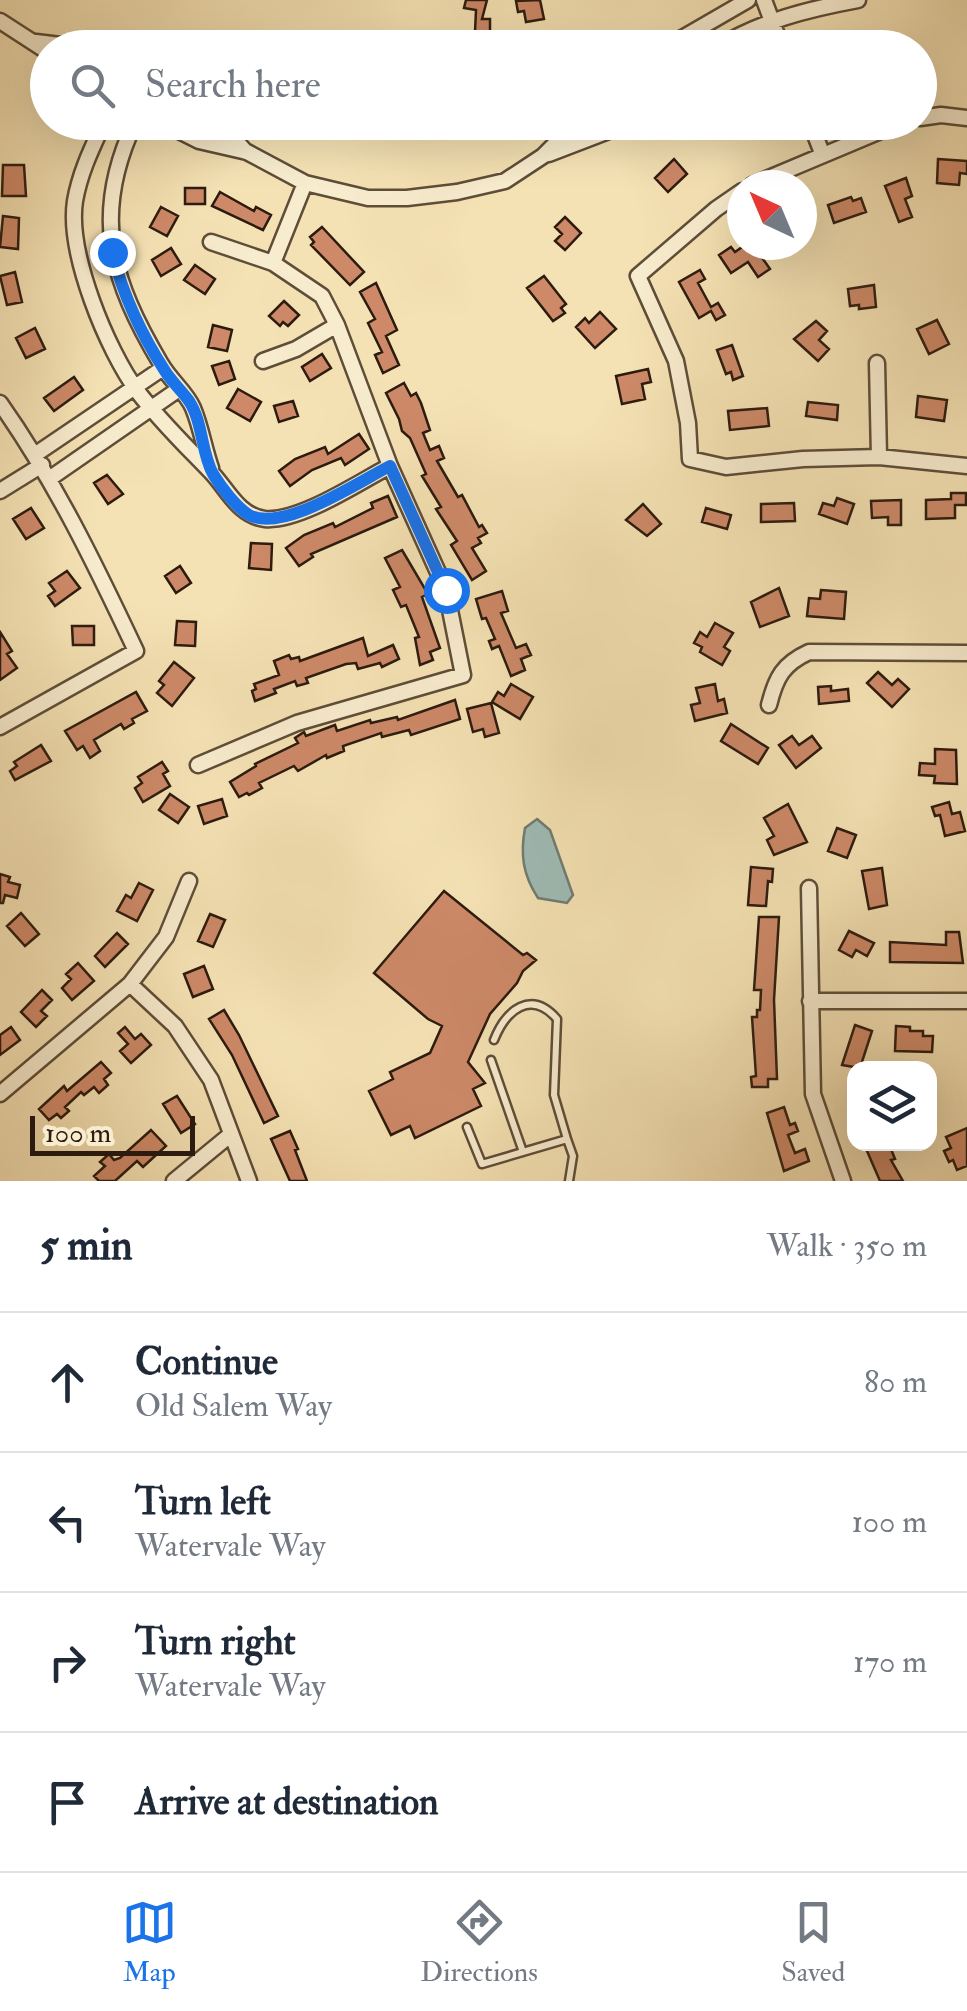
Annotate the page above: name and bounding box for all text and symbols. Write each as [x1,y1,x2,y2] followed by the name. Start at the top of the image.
[30,30,937,140] search box
[65,58,120,113] icon: search
[145,61,321,109] text: Search here
[727,170,817,260] north arrow
[90,230,136,276] route end
[424,568,470,614] route start
[847,1061,937,1151] map controls
[847,1061,937,1151] button: layers
[30,1111,195,1156] scale bar
[45,1116,111,1151] text: 100 m
[40,1220,133,1272] text: 5 min
[767,1226,927,1266] text: Walk · 350 m
[135,1338,278,1386] text: Continue
[40,1355,95,1410] icon: ahead
[864,1362,927,1402] text: 80 m
[135,1386,332,1426] text: Old Salem Way
[135,1478,271,1526] text: Turn left
[40,1495,95,1550] icon: left
[851,1502,927,1542] text: 100 m
[135,1526,326,1566] text: Watervale Way
[135,1618,296,1666] text: Turn right
[40,1635,95,1690] icon: right
[853,1642,927,1682] text: 170 m
[135,1666,326,1706] text: Watervale Way
[40,1775,95,1830] icon: arrive
[135,1778,439,1826] text: Arrive at destination
[122,1895,177,1990] tab: Map
[420,1895,538,1990] tab: Directions
[781,1895,845,1990] tab: Saved

